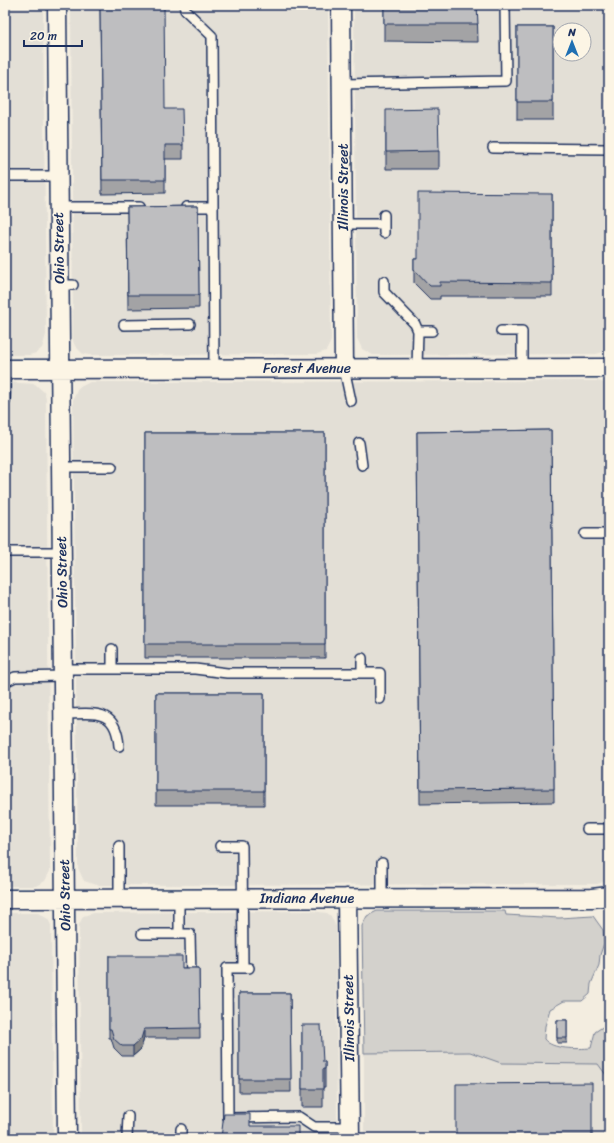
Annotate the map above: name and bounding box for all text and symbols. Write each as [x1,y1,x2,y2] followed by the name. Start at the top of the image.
[24,22,82,48] scale bar
[552,22,592,62] north arrow
[567,23,576,42] text: N
[30,25,57,47] text: 20 m
[331,143,356,232] street label: Illinois Street
[46,212,72,284] street label: Ohio Street
[263,356,351,381] street label: Forest Avenue
[49,536,75,608] street label: Ohio Street
[52,859,78,931] street label: Ohio Street
[259,886,354,911] street label: Indiana Avenue
[336,974,362,1063] street label: Illinois Street

